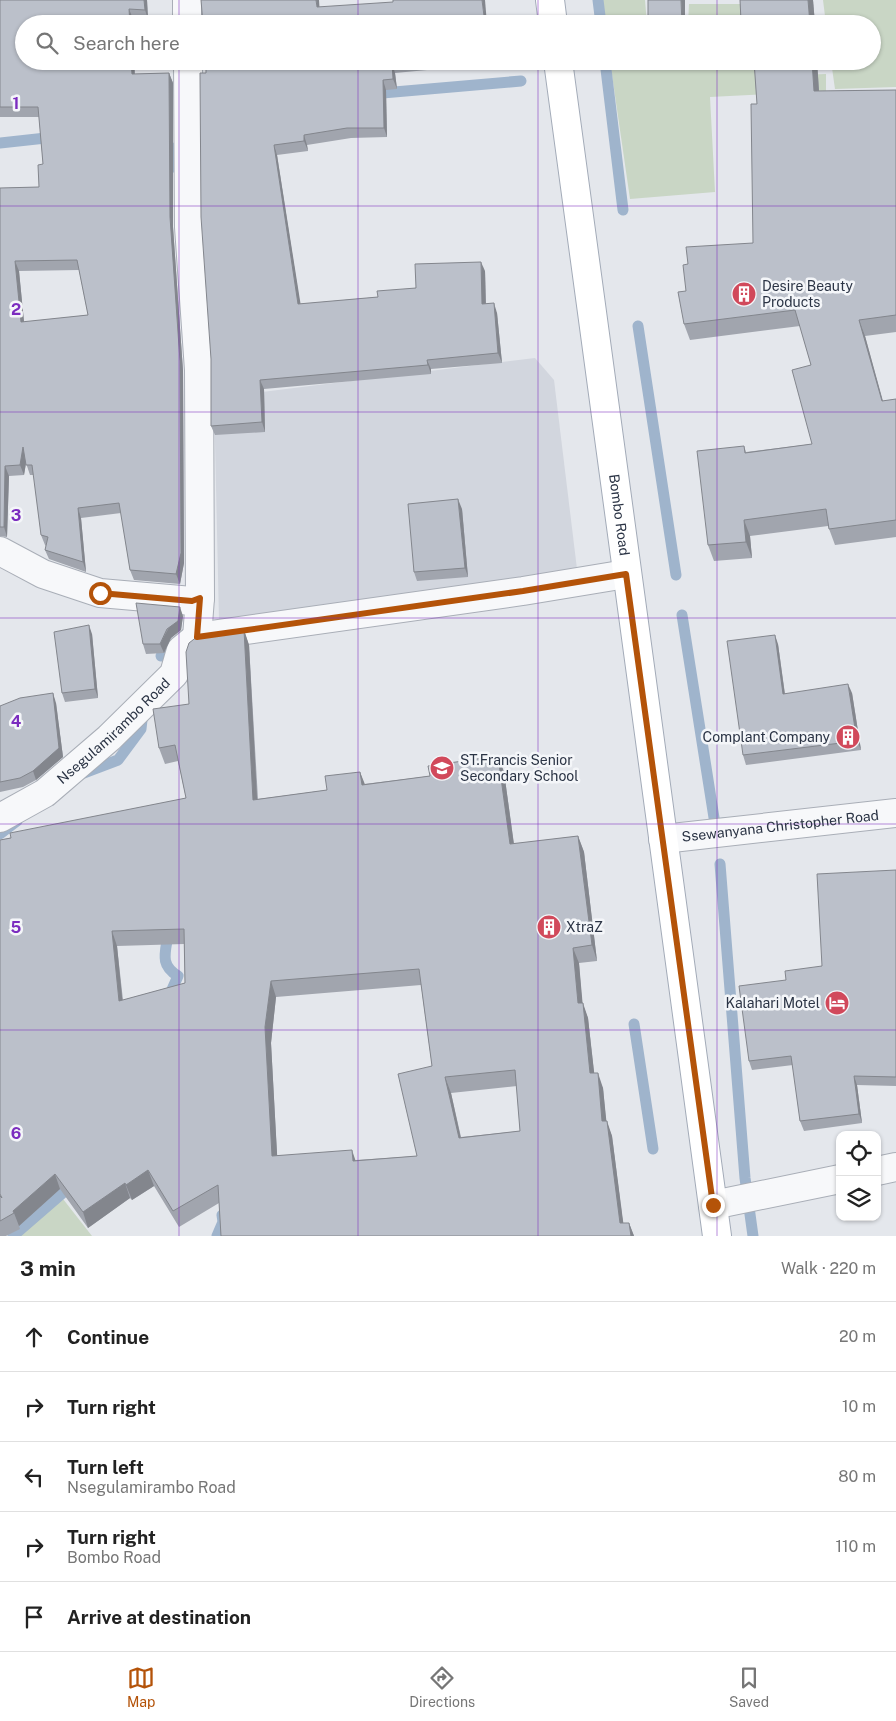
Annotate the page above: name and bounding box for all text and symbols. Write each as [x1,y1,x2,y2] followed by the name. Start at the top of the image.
[15,15,881,70] search box
[33,29,61,57] icon: search
[73,32,180,54] text: Search here
[13,94,19,113] text: 1
[762,278,853,310] place label: Desire Beauty Products
[731,281,757,307] building icon: Desire Beauty Products
[11,300,21,319] text: 2
[606,473,633,557] street label: Bombo Road
[11,506,21,525] text: 3
[89,582,112,605] route start
[54,675,173,787] street label: Nsegulamirambo Road
[11,712,22,731] text: 4
[835,724,861,750] building icon: Complant Company
[703,729,831,745] place label: Complant Company
[460,752,579,784] place label: ST.Francis Senior Secondary School
[429,755,455,781] school or university icon: ST.Francis Senior Secondary School
[681,807,880,845] street label: Ssewanyana Christopher Road
[536,914,562,940] building icon: XtraZ
[11,918,22,937] text: 5
[566,919,603,935] place label: XtraZ
[824,990,850,1016] hotel icon: Kalahari Motel
[725,995,820,1011] place label: Kalahari Motel
[11,1124,21,1143] text: 6
[836,1131,881,1221] map controls
[836,1131,881,1176] button: locate
[836,1176,881,1221] button: layers
[702,1194,725,1217] route end
[20,1256,76,1281] text: 3 min
[781,1259,876,1278] text: Walk · 220 m
[20,1323,48,1351] icon: ahead
[67,1326,149,1348] text: Continue
[839,1327,876,1346] text: 20 m
[20,1393,48,1421] icon: right
[67,1396,156,1418] text: Turn right
[842,1397,876,1416] text: 10 m
[67,1456,144,1478] text: Turn left
[20,1463,48,1491] icon: left
[838,1467,876,1486] text: 80 m
[67,1478,236,1497] text: Nsegulamirambo Road
[67,1526,156,1548] text: Turn right
[20,1533,48,1561] icon: right
[835,1537,876,1556] text: 110 m
[67,1548,161,1567] text: Bombo Road
[20,1603,48,1631] icon: arrive
[67,1606,251,1628] text: Arrive at destination
[127,1664,155,1710] tab: Map
[409,1664,475,1710] tab: Directions
[729,1664,769,1710] tab: Saved

